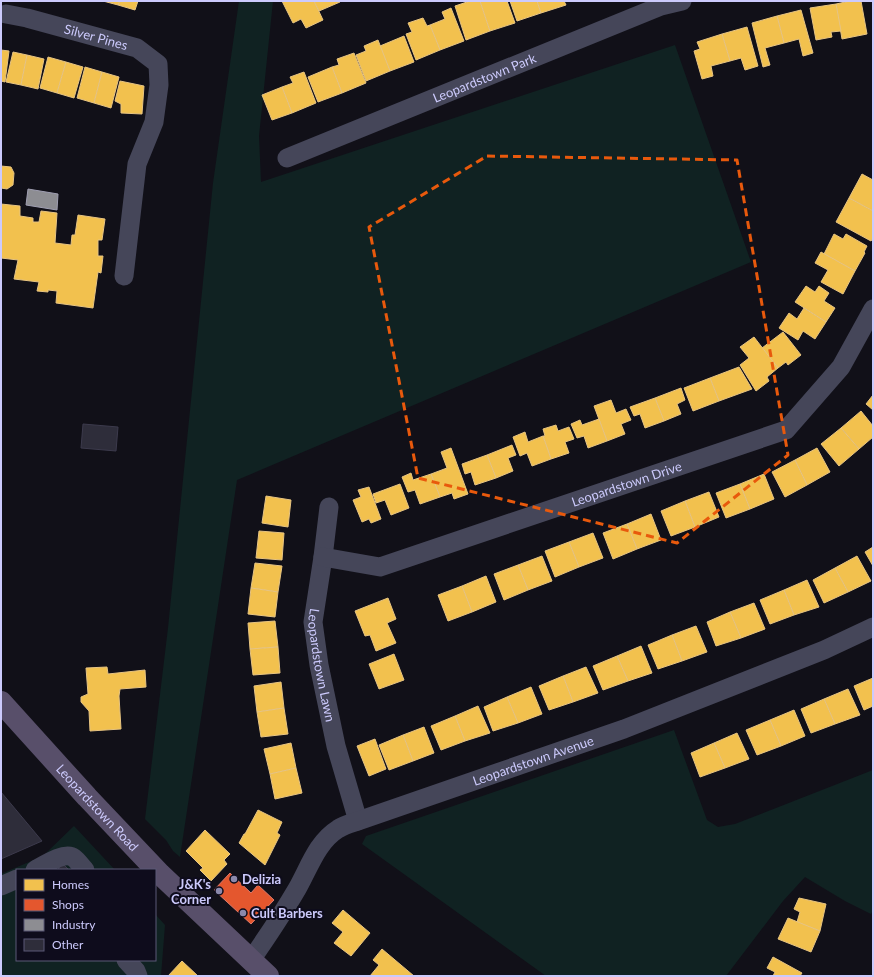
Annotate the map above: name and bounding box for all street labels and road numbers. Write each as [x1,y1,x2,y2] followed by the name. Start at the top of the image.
[63,21,130,53] street label: Silver Pines
[430,50,539,106] street label: Leopardstown Park
[569,458,684,510] street label: Leopardstown Drive
[305,607,339,723] street label: Leopardstown Lawn
[470,732,596,789] street label: Leopardstown Avenue
[53,761,142,854] street label: Leopardstown Road

